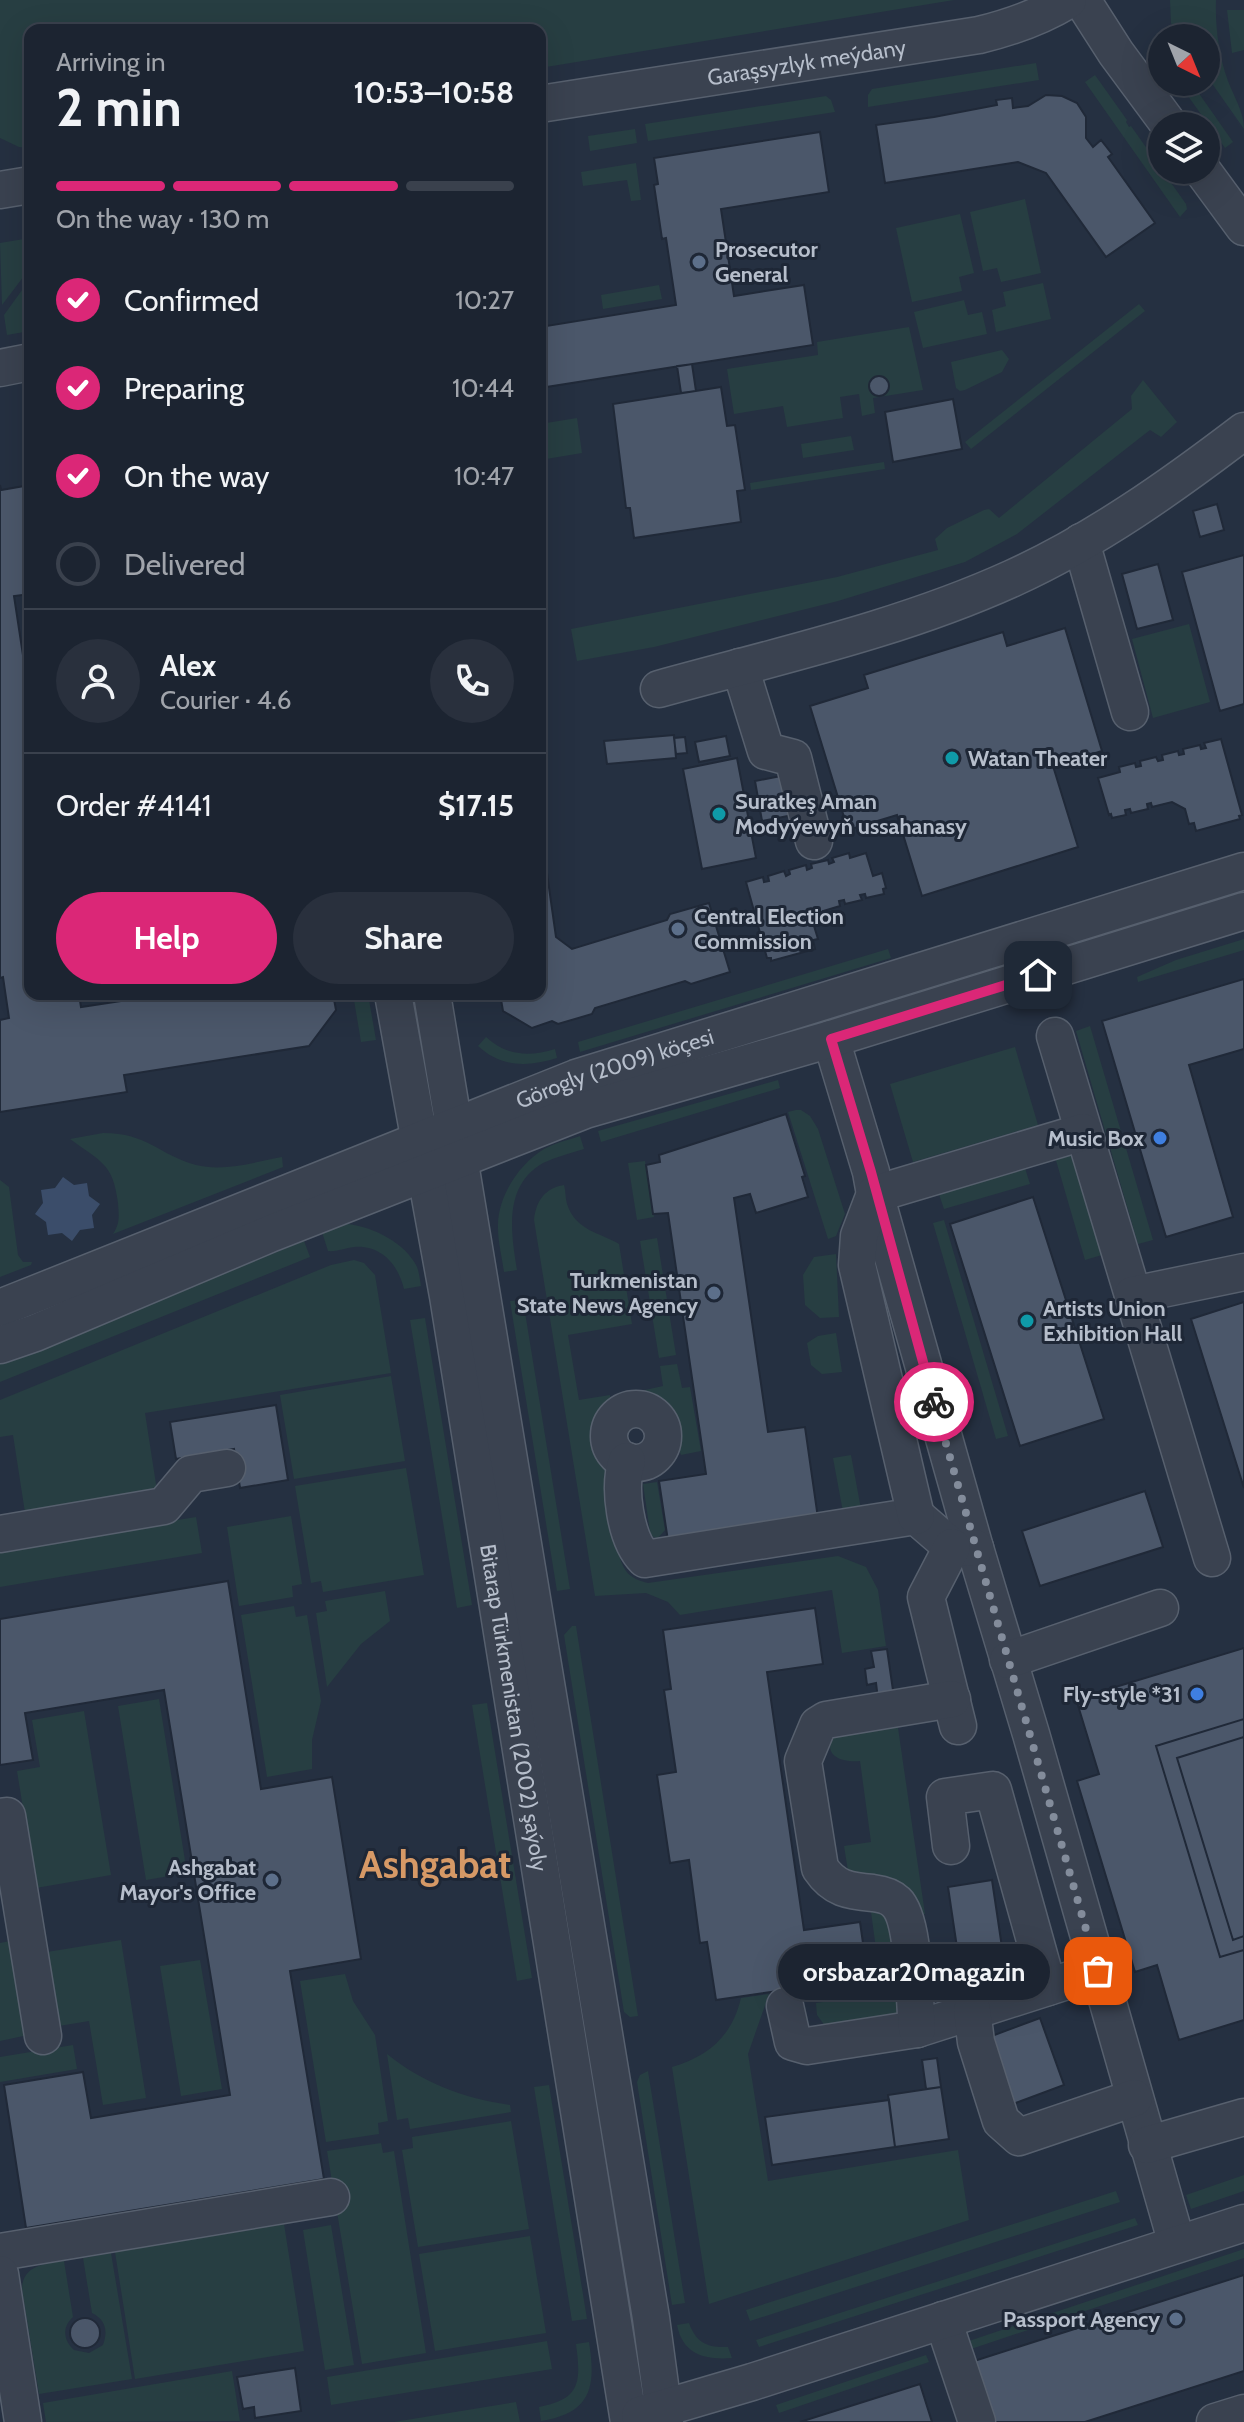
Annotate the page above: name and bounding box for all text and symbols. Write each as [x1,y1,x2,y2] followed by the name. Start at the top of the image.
[1148,24,1220,96] north arrow
[1148,24,1220,184] map controls
[706,34,908,91] street label: Garaşsyzlyk meýdany
[56,46,166,78] text: Arriving in
[353,74,514,111] text: 10:53–10:58
[56,76,182,139] text: 2 min
[1148,112,1220,184] button: layers
[56,203,269,235] text: On the way · 130 m
[715,236,818,288] place label: Prosecutor General
[690,253,708,271] marker: Prosecutor General
[56,278,100,322] icon: check
[124,282,259,319] text: Confirmed
[455,284,514,316] text: 10:27
[56,366,100,410] icon: check
[124,370,244,407] text: Preparing
[452,372,514,404] text: 10:44
[56,454,100,498] icon: check
[124,458,269,495] text: On the way
[454,460,514,492] text: 10:47
[124,546,245,583] text: Delivered
[56,639,140,723] button: person
[430,639,514,723] button: phone
[160,647,216,684] text: Alex
[160,684,292,716] text: Courier · 4.6
[968,745,1108,772] place label: Watan Theater
[943,749,961,767] marker: Watan Theater
[56,787,212,824] text: Order #4141
[438,787,514,824] text: $17.15
[735,788,967,840] place label: Suratkeş Aman Modyýewyň ussahanasy
[710,805,728,823] marker: Suratkeş Aman Modyýewyň ussahanasy
[56,892,277,984] button: Help
[293,892,514,984] button: Share
[694,903,844,955] place label: Central Election Commission
[669,920,687,938] marker: Central Election Commission
[1004,941,1072,1009] pin
[1016,953,1060,997] icon: home
[512,1023,717,1115] street label: Görogly (2009) köçesi
[1047,1125,1144,1152] place label: Music Box
[1151,1129,1169,1147] marker: Music Box
[517,1267,698,1319] place label: Turkmenistan State News Agency
[705,1284,723,1302] marker: Turkmenistan State News Agency
[1043,1295,1183,1347] place label: Artists Union Exhibition Hall
[1018,1312,1036,1330] marker: Artists Union Exhibition Hall
[894,1362,974,1442] courier
[912,1380,956,1424] icon: bike
[474,1542,553,1873] street label: Bitarap Türkmenistan (2002) şaýoly
[1063,1681,1181,1708] place label: Fly-style *31
[1188,1685,1206,1703] marker: Fly-style *31
[359,1841,511,1888] district label: Ashgabat
[120,1854,256,1906] place label: Ashgabat Mayor's Office
[263,1871,281,1889] marker: Ashgabat Mayor's Office
[1064,1937,1132,2005] pin
[778,1943,1050,1999] callout: orsbazar20magazin
[1076,1949,1120,1993] icon: bag
[803,1956,1025,1988] text: orsbazar20magazin
[1003,2306,1160,2333] place label: Passport Agency
[1167,2310,1185,2328] marker: Passport Agency

